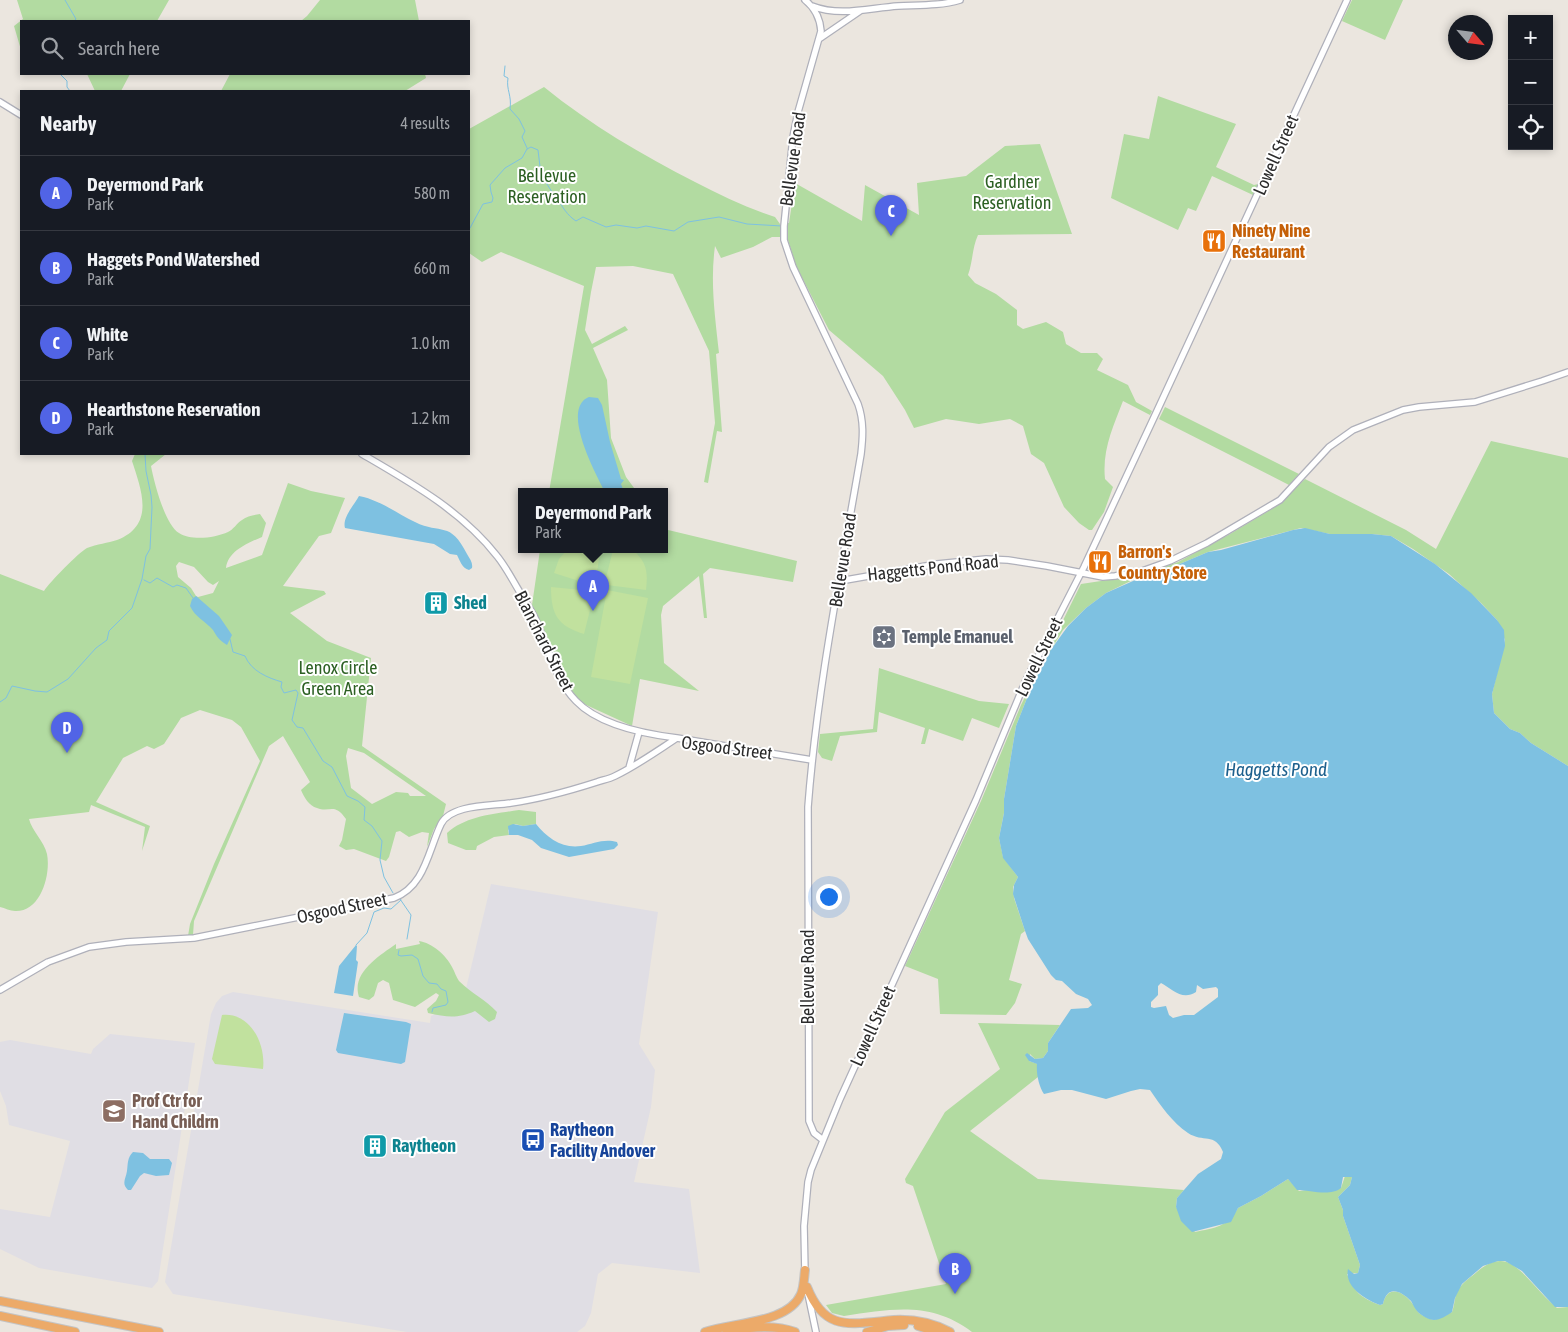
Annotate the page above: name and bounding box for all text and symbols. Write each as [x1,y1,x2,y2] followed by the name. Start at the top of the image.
[1448,15,1493,60] north arrow
[1508,15,1553,150] map controls
[1508,15,1553,60] button: +
[20,20,470,75] search box
[38,34,66,62] icon: search
[78,37,160,59] text: Search here
[1508,60,1553,105] button: −
[1508,105,1553,150] button: locate
[775,110,810,208] street label: Bellevue Road
[40,111,96,135] text: Nearby
[1249,111,1303,198] street label: Lowell Street
[400,114,450,132] text: 4 results
[507,165,587,207] park label: Bellevue Reservation
[972,171,1052,213] park label: Gardner Reservation
[87,173,203,195] text: Deyermond Park
[52,184,60,202] text: A
[414,184,450,202] text: 580 m
[87,195,114,213] text: Park
[875,195,907,236] pin: C
[1232,220,1310,262] place label: Ninety Nine Restaurant
[1201,228,1227,254] restaurant icon: Ninety Nine Restaurant
[87,248,260,270] text: Haggets Pond Watershed
[52,259,60,277] text: B
[414,259,450,277] text: 660 m
[87,270,114,288] text: Park
[87,323,128,345] text: White
[52,334,60,352] text: C
[411,334,450,352] text: 1.0 km
[87,345,114,363] text: Park
[87,398,261,420] text: Hearthstone Reservation
[52,409,60,427] text: D
[411,409,450,427] text: 1.2 km
[87,420,114,438] text: Park
[518,488,668,553] popup
[535,501,651,523] text: Deyermond Park
[825,511,860,609] street label: Bellevue Road
[535,523,562,541] text: Park
[1118,541,1207,583] place label: Barron's Country Store
[1087,549,1113,575] restaurant icon: Barron's Country Store
[866,550,1000,585] street label: Haggetts Pond Road
[577,570,609,611] pin: A
[510,587,579,695] street label: Blanchard Street
[423,590,449,616] building icon: Shed
[454,592,487,613] place label: Shed
[1010,614,1067,700] street label: Lowell Street
[871,624,897,650] synagogue icon: Temple Emanuel
[902,626,1013,647] place label: Temple Emanuel
[299,657,377,699] park label: Lenox Circle Green Area
[51,712,83,753] pin: D
[680,731,774,764] street label: Osgood Street
[1225,758,1327,780] water label: Haggetts Pond
[816,884,842,910] your location
[295,888,389,927] street label: Osgood Street
[797,929,818,1025] street label: Bellevue Road
[846,982,900,1069] street label: Lowell Street
[132,1090,219,1132] place label: Prof Ctr for Hand Childrn
[101,1098,127,1124] school or university icon: Prof Ctr for Hand Childrn
[550,1119,656,1161] place label: Raytheon Facility Andover
[520,1127,546,1153] bus stop icon: Raytheon Facility Andover
[362,1133,388,1159] building icon: Raytheon
[392,1135,456,1156] place label: Raytheon
[939,1253,971,1294] pin: B

